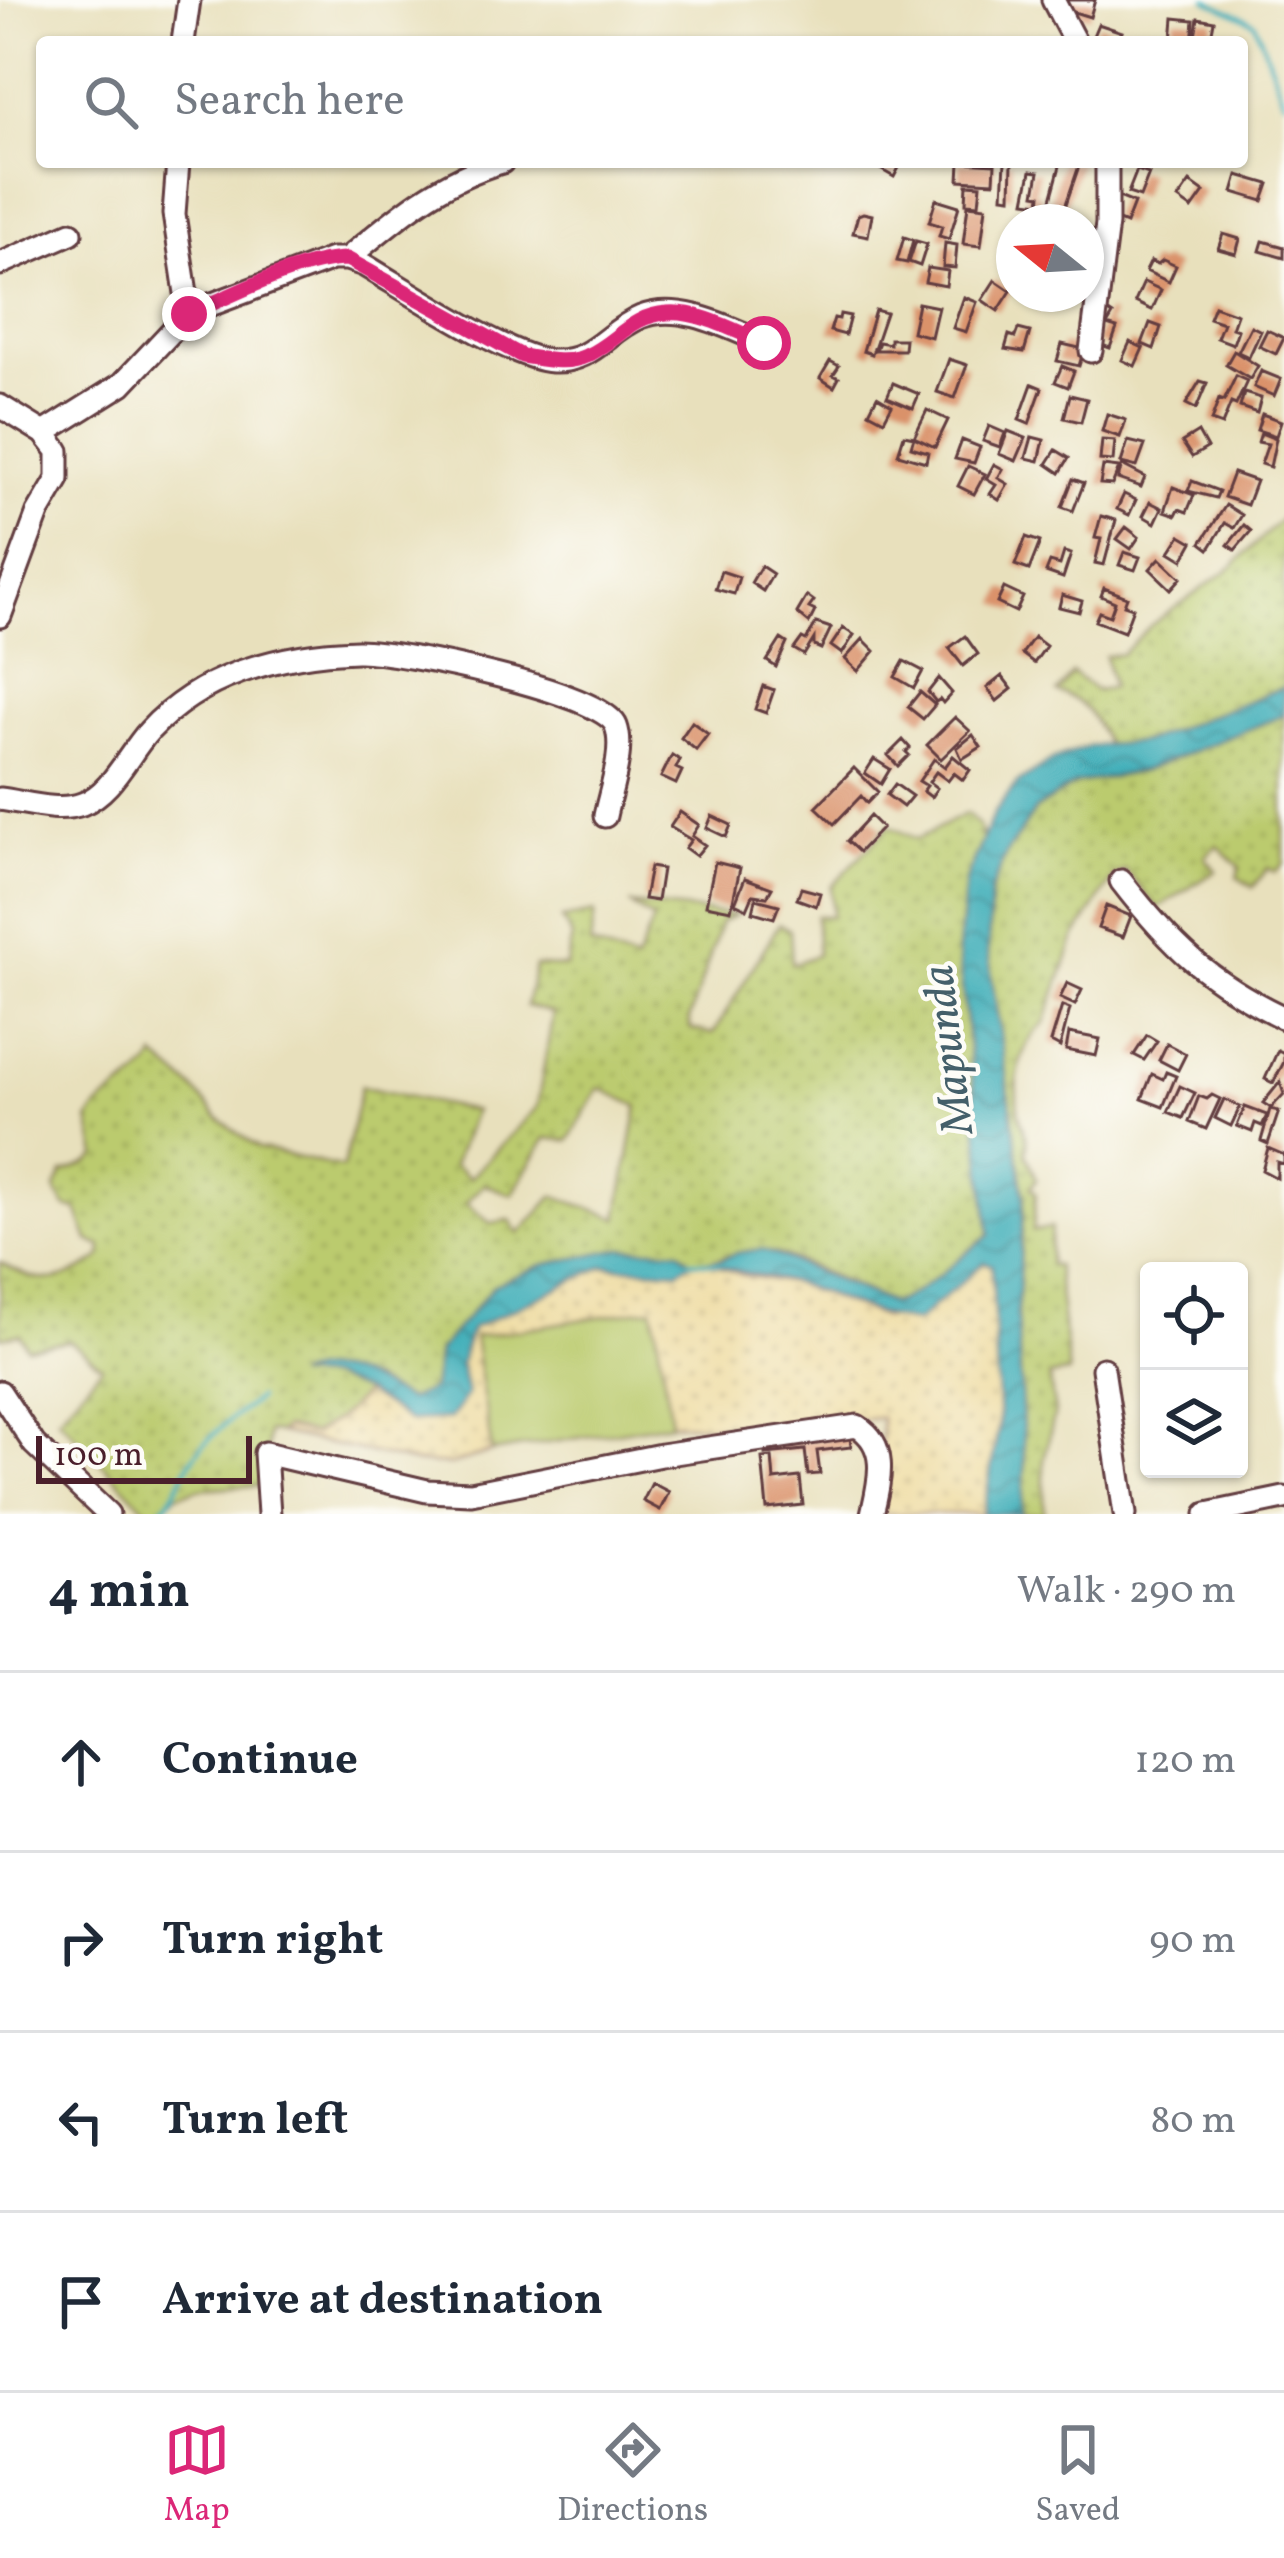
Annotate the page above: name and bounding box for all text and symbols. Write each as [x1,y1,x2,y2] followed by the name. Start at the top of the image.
[36,36,1248,168] search box
[78,69,144,135] icon: search
[174,71,405,134] text: Search here
[996,204,1104,312] north arrow
[162,287,216,341] route end
[737,316,791,370] route start
[909,961,992,1140] water label: Mapunda
[1140,1262,1248,1478] map controls
[1140,1262,1248,1370] button: locate
[1140,1370,1248,1478] button: layers
[36,1430,252,1483] scale bar
[54,1434,143,1480] text: 100 m
[48,1557,190,1628] text: 4 min
[1017,1565,1236,1619] text: Walk · 290 m
[48,1729,114,1795] icon: ahead
[162,1730,358,1793] text: Continue
[1135,1735,1236,1789] text: 120 m
[48,1909,114,1975] icon: right
[162,1910,383,1973] text: Turn right
[1149,1915,1236,1969] text: 90 m
[48,2089,114,2155] icon: left
[162,2090,348,2153] text: Turn left
[1150,2095,1236,2149] text: 80 m
[48,2269,114,2335] icon: arrive
[162,2270,603,2333] text: Arrive at destination
[164,2417,230,2535] tab: Map
[557,2417,708,2535] tab: Directions
[1035,2417,1120,2535] tab: Saved

